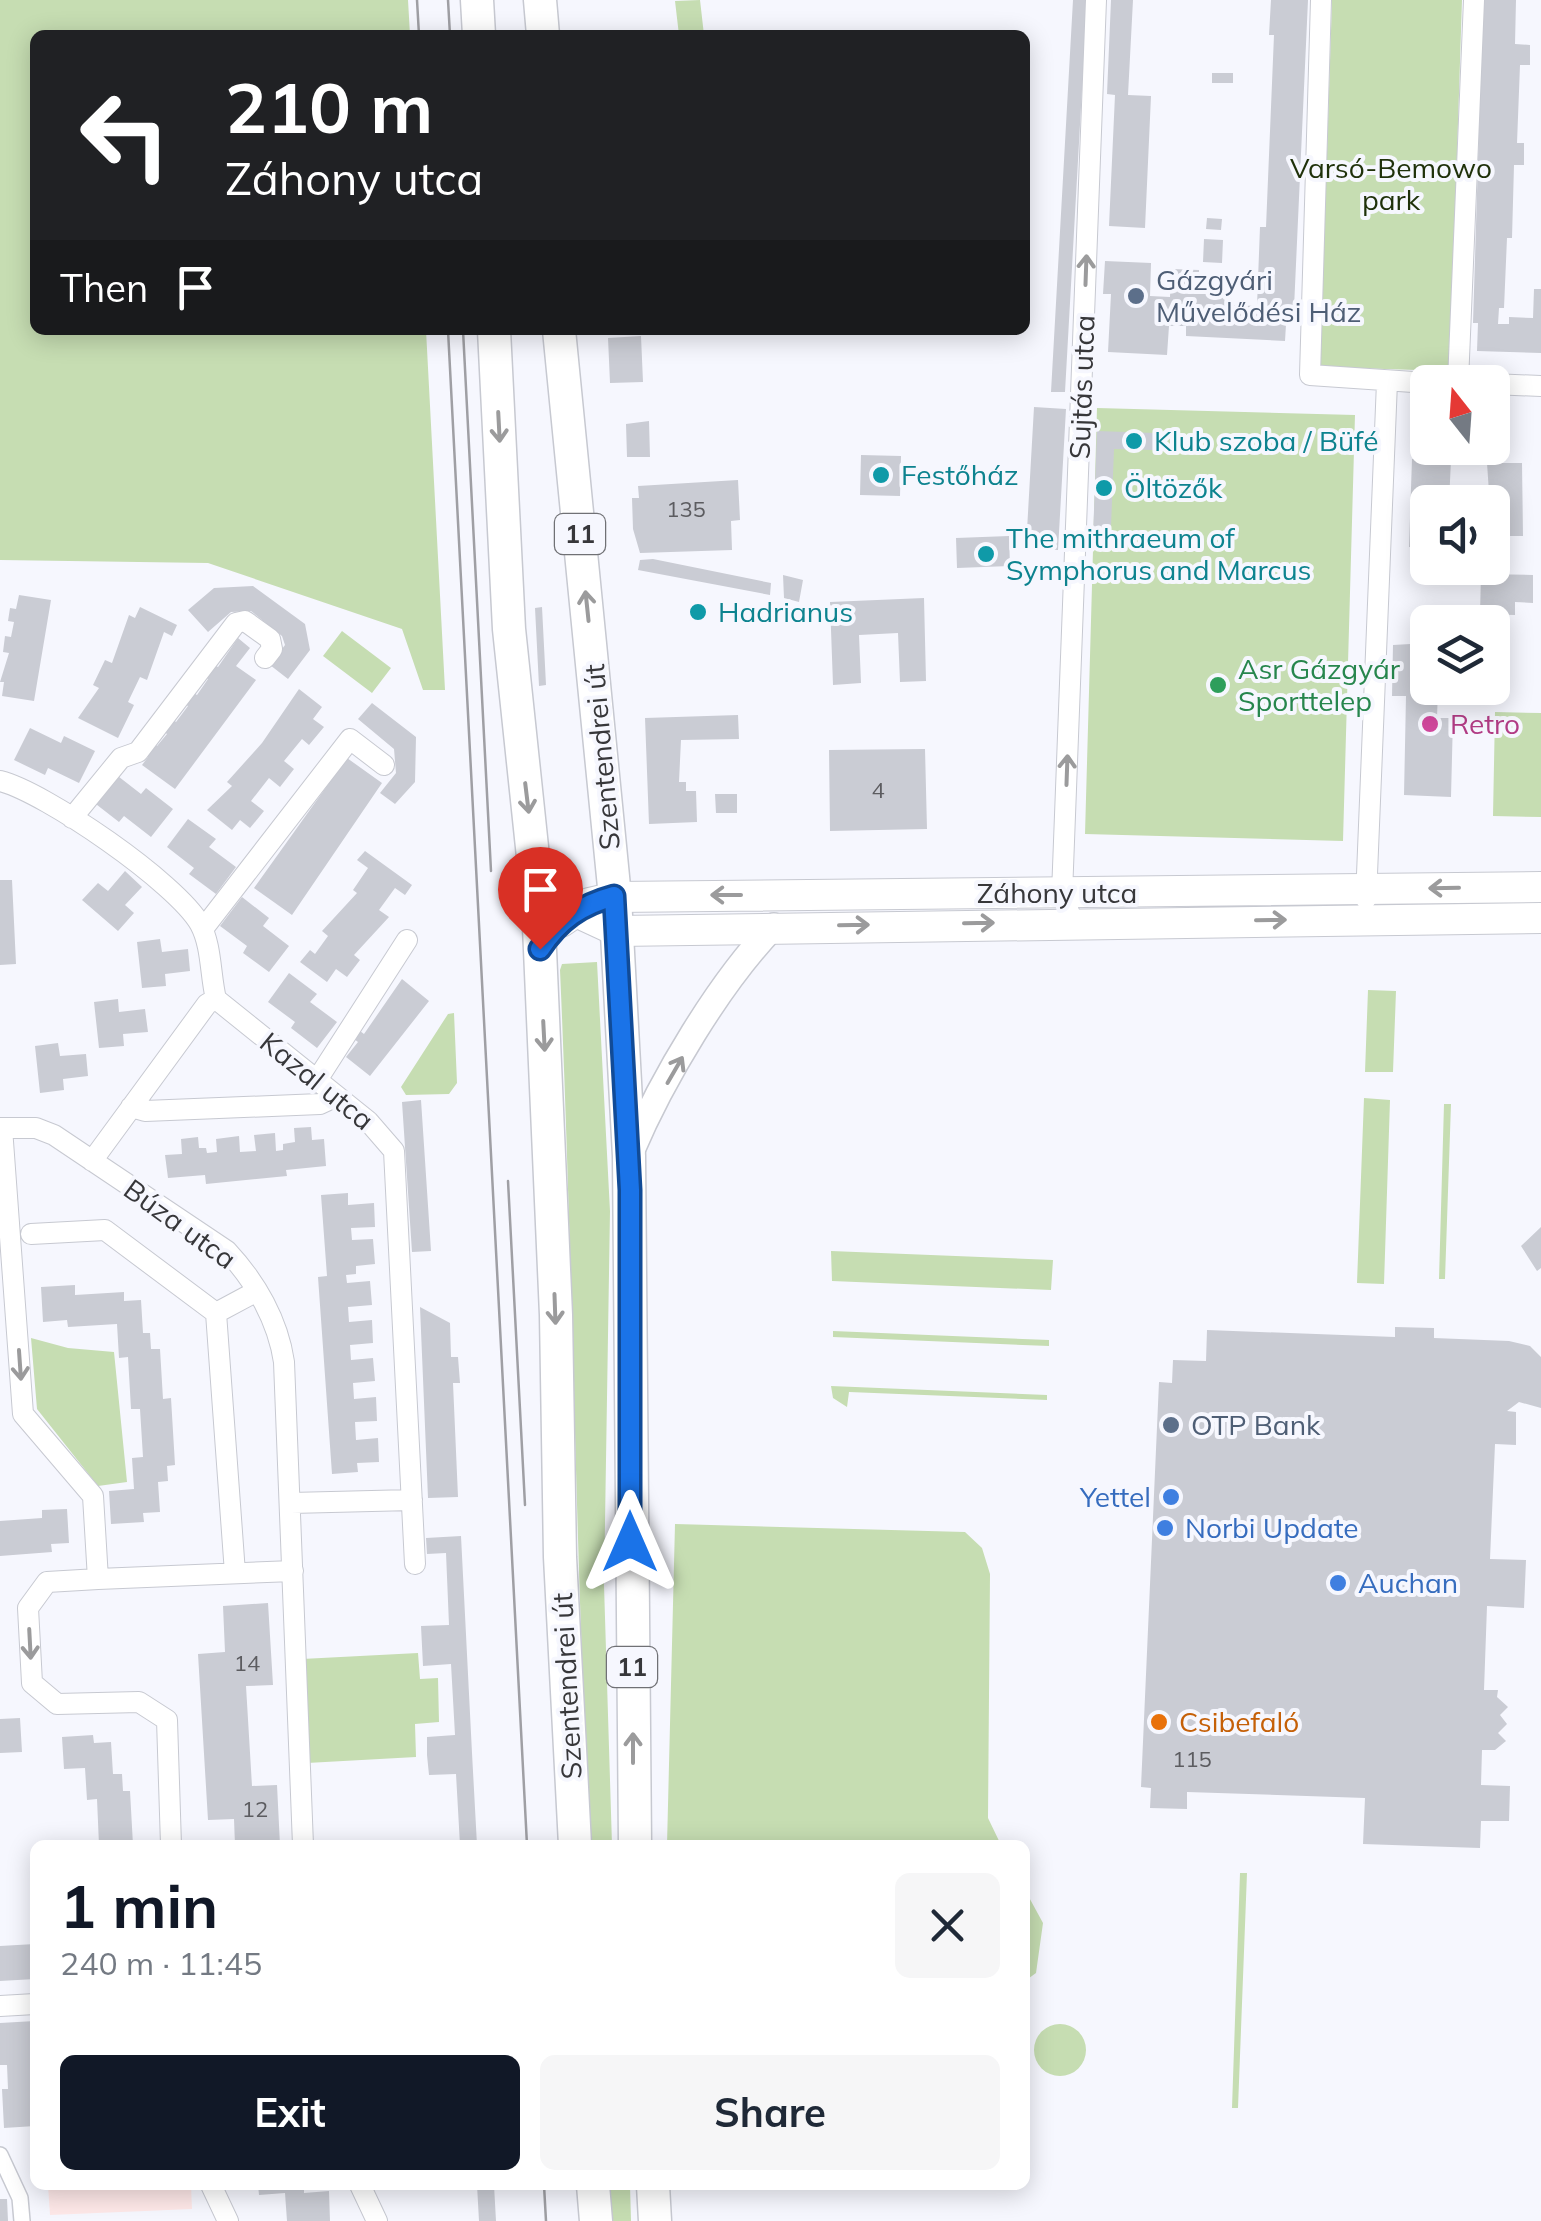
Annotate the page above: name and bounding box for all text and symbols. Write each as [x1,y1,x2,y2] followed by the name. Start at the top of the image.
[225,63,433,151] text: 210 m
[60,70,190,200] icon: left
[225,150,483,206] text: Záhony utca
[1290,150,1492,217] park label: Varsó-Bemowo park
[1077,254,1096,287] one-way arrow
[168,260,223,315] icon: arrive
[1156,262,1361,329] place label: Gázgyári Művelődési Ház
[60,264,148,312] text: Then
[1125,285,1147,307] marker: Gázgyári Művelődési Ház
[1061,314,1102,460] street label: Sujtás utca
[1410,365,1510,465] north arrow
[1410,365,1510,705] map controls
[490,411,509,443] one-way arrow
[1154,423,1378,458] place label: Klub szoba / Büfé
[1123,430,1145,452] marker: Klub szoba / Büfé
[901,457,1019,492] place label: Festőház
[870,464,892,486] marker: Festőház
[1124,470,1223,505] place label: Öltözők
[1093,477,1115,499] marker: Öltözők
[1410,485,1510,585] button: sound
[666,495,706,523] house number: 135
[555,514,605,554] road number: 11
[1006,520,1311,587] place label: The mithraeum of Symphorus and Marcus
[975,543,997,565] marker: The mithraeum of Symphorus and Marcus
[578,590,597,622] one-way arrow
[718,594,853,629] place label: Hadrianus
[687,601,709,623] marker: Hadrianus
[1410,605,1510,705] button: layers
[1238,651,1401,718] place label: Asr Gázgyár Sporttelep
[576,662,627,852] street label: Szentendrei út
[1207,674,1229,696] marker: Asr Gázgyár Sporttelep
[1450,706,1520,741] place label: Retro
[1419,713,1441,735] marker: Retro
[1057,754,1076,786] one-way arrow
[871,776,885,804] house number: 4
[518,782,537,814] one-way arrow
[498,847,583,950] pin
[513,862,568,917] icon: arrive
[977,875,1137,910] street label: Záhony utca
[1428,879,1460,898] one-way arrow
[710,886,742,904] one-way arrow
[1255,911,1287,930] one-way arrow
[962,914,994,933] one-way arrow
[837,916,869,935] one-way arrow
[534,1019,553,1052] one-way arrow
[253,1024,381,1137] street label: Kazal utca
[665,1057,685,1085] one-way arrow
[117,1171,243,1276] street label: Búza utca
[546,1293,565,1325] one-way arrow
[10,1349,29,1381] one-way arrow
[1191,1407,1321,1442] place label: OTP Bank
[1160,1414,1182,1436] marker: OTP Bank
[1079,1479,1151,1514] place label: Yettel
[1160,1486,1182,1508] marker: Yettel
[578,1490,682,1594] position arrow
[1185,1510,1359,1545] place label: Norbi Update
[1154,1517,1176,1539] marker: Norbi Update
[1358,1565,1458,1600] place label: Auchan
[1327,1572,1349,1594] marker: Auchan
[544,1592,589,1780] street label: Szentendrei út
[21,1628,40,1660] one-way arrow
[607,1647,657,1687] road number: 11
[234,1649,260,1677] house number: 14
[1179,1704,1299,1739] place label: Csibefaló
[1148,1711,1170,1733] marker: Csibefaló
[624,1732,642,1764] one-way arrow
[1172,1745,1212,1773] house number: 115
[242,1795,268,1823] house number: 12
[60,1868,218,1943] text: 1 min
[895,1873,1000,1978] button: close
[60,1943,262,1983] text: 240 m · 11:45
[60,2055,520,2170] button: Exit
[540,2055,1000,2170] button: Share

